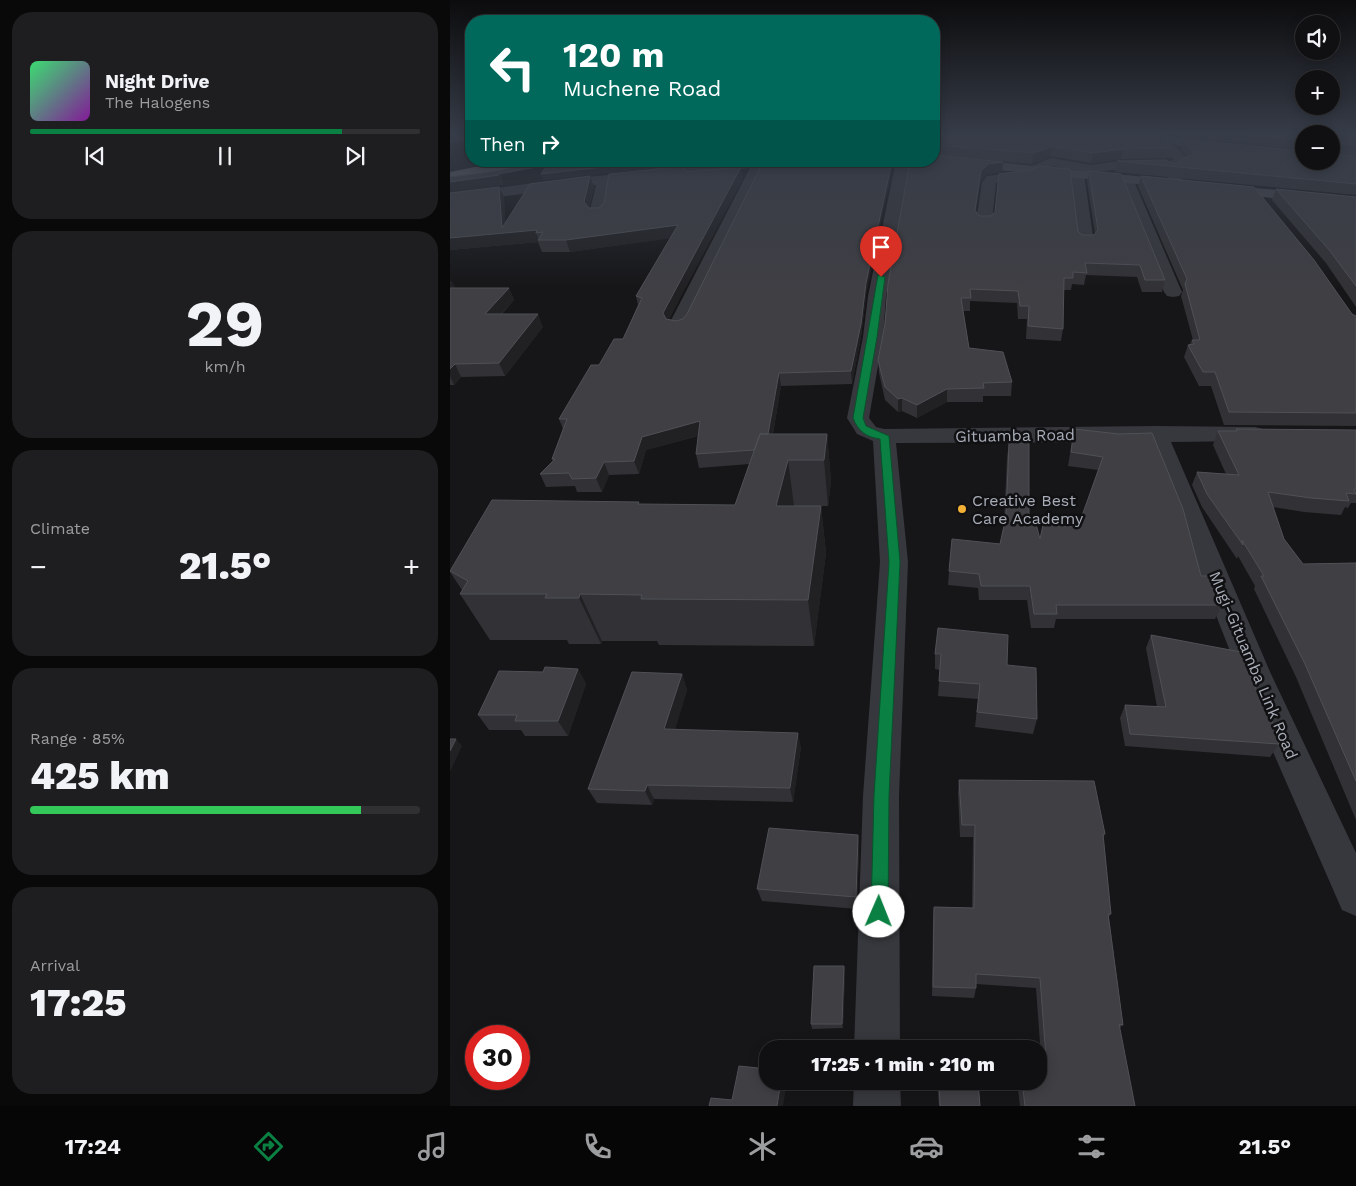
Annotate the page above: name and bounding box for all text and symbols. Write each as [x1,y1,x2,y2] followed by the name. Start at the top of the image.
[1295,15,1340,170] map controls
[1295,15,1340,60] button: sound
[563,34,664,76] text: 120 m
[480,35,545,100] icon: left
[105,70,210,93] text: Night Drive
[1295,70,1340,115] button: +
[563,76,721,101] text: Muchene Road
[105,93,210,112] text: The Halogens
[1295,125,1340,170] button: −
[536,130,564,158] icon: right
[480,133,526,156] text: Then
[81,142,109,170] icon: previous
[211,142,239,170] icon: pause
[341,142,369,170] icon: next
[860,226,902,277] pin
[867,233,895,261] icon: arrive
[186,286,264,362] text: 29
[204,357,246,376] text: km/h
[955,425,1075,446] street label: Gituamba Road
[972,491,1084,528] place label: Creative Best Care Academy
[956,503,968,515] marker: Creative Best Care Academy
[30,519,90,538] text: Climate
[179,544,271,588] text: 21.5°
[30,550,47,583] text: −
[403,550,420,583] text: +
[1205,568,1302,762] street label: Mugi-Gituamba Link Road
[30,729,125,748] text: Range · 85%
[30,754,170,798] text: 425 km
[852,885,904,937] position arrow
[30,956,80,975] text: Arrival
[30,981,126,1025] text: 17:25
[465,1025,530,1090] speed limit sign: 30
[811,1053,995,1076] text: 17:25 · 1 min · 210 m
[251,1129,286,1164] icon: directions
[415,1129,450,1164] icon: music
[580,1129,615,1164] icon: phone
[745,1129,780,1164] icon: climate
[909,1129,944,1164] icon: car
[1074,1129,1109,1164] icon: filters
[65,1134,121,1159] text: 17:24
[1238,1134,1291,1159] text: 21.5°

